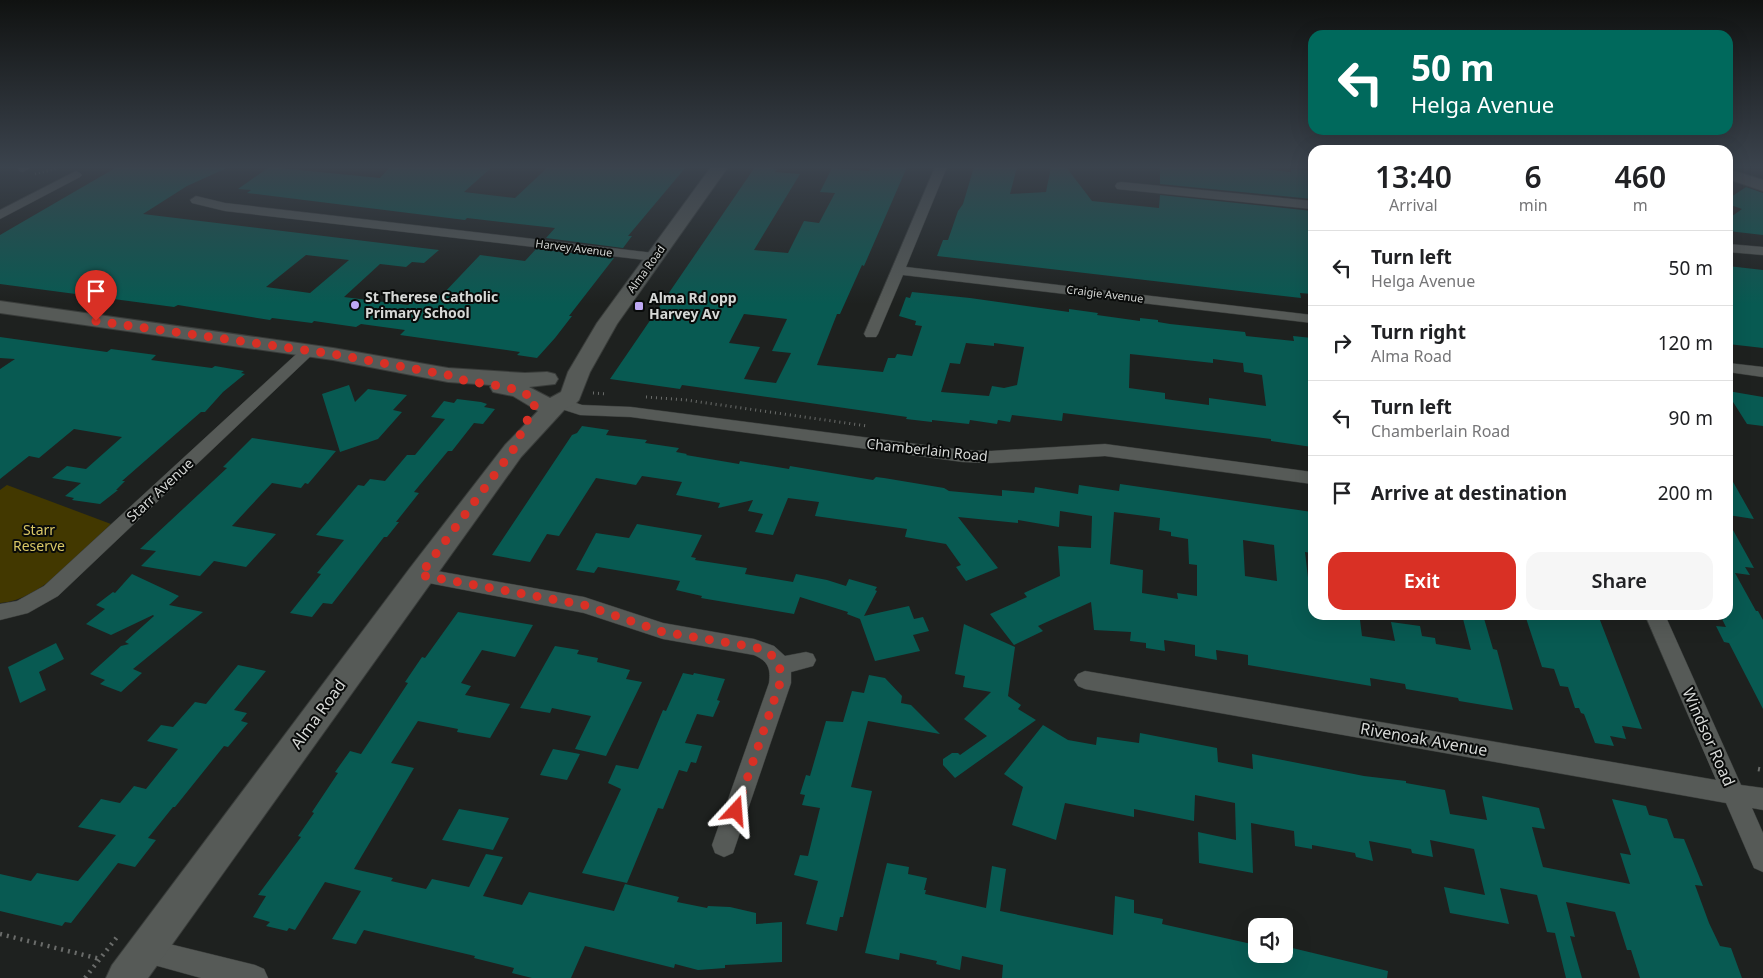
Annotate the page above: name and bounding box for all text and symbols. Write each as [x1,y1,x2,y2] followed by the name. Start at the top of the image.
[1411,44,1494,91] text: 50 m
[1328,50,1393,115] icon: left
[1411,89,1554,119] text: Helga Avenue
[1375,156,1452,197] text: 13:40
[1525,156,1542,197] text: 6
[1615,156,1666,197] text: 460
[1389,194,1438,216] text: Arrival
[1519,194,1548,216] text: min
[1633,194,1648,216] text: m
[535,235,613,260] street label: Harvey Avenue
[623,242,668,296] street label: Alma Road
[1371,244,1452,270] text: Turn left
[1328,254,1356,282] icon: left
[1669,255,1713,281] text: 50 m
[75,270,117,321] pin
[1371,270,1475,292] text: Helga Avenue
[82,277,110,305] icon: arrive
[1066,281,1144,306] street label: Craigie Avenue
[365,287,498,322] place label: St Therese Catholic Primary School
[649,288,737,323] place label: Alma Rd opp Harvey Av
[349,299,361,311] marker: St Therese Catholic Primary School
[633,300,645,312] marker: Alma Rd opp Harvey Av
[1371,319,1466,345] text: Turn right
[1328,329,1356,357] icon: right
[1658,330,1713,356] text: 120 m
[1371,345,1452,367] text: Alma Road
[1371,394,1452,420] text: Turn left
[1328,404,1356,432] icon: left
[1669,405,1713,431] text: 90 m
[1371,420,1510,442] text: Chamberlain Road
[866,434,989,465] street label: Chamberlain Road
[122,454,197,526] street label: Starr Avenue
[1328,479,1356,507] icon: arrive
[1371,480,1567,506] text: Arrive at destination
[1658,480,1713,506] text: 200 m
[13,520,65,555] park label: Starr Reserve
[1328,552,1516,610] button: Exit
[1526,552,1713,610] button: Share
[285,675,351,753] street label: Alma Road
[1678,684,1740,790] street label: Windsor Road
[1359,717,1489,761] street label: Rivenoak Avenue
[709,784,761,836] position arrow
[1248,918,1293,963] map controls
[1248,918,1293,963] button: sound

